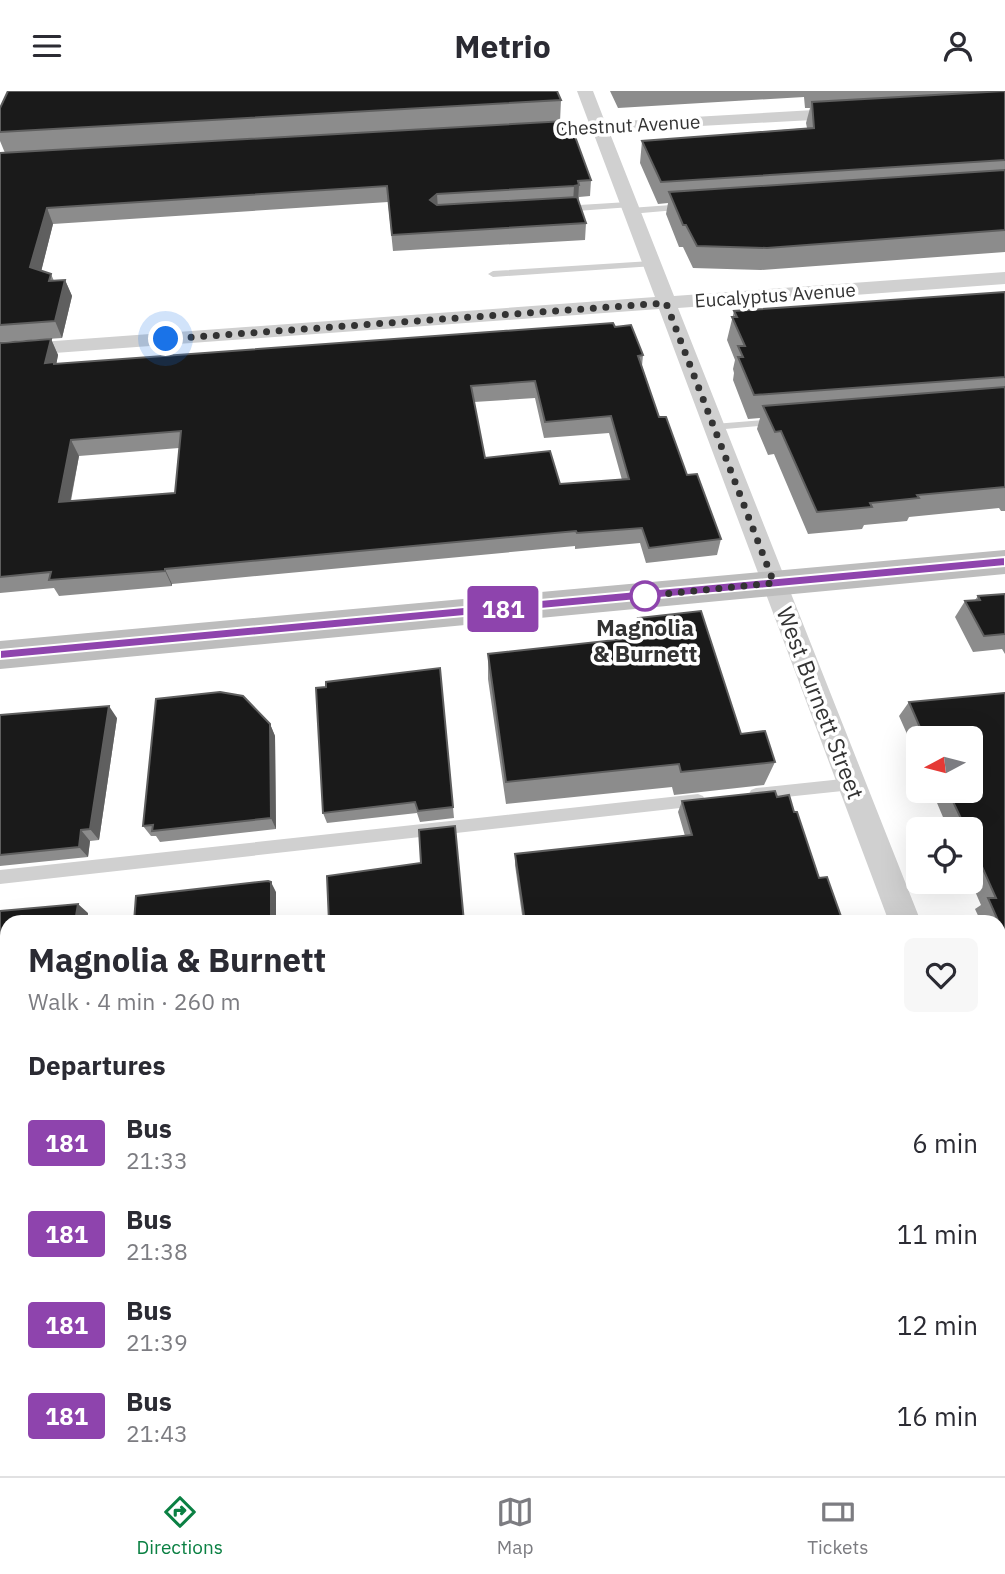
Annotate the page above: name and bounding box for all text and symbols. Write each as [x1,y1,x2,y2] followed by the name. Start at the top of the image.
[454,25,551,67] text: Metrio
[28,27,66,65] icon: menu
[939,27,977,65] icon: person
[555,109,701,141] street label: Chestnut Avenue
[694,277,856,313] street label: Eucalyptus Avenue
[148,321,183,356] your location
[630,581,660,611] marker: Magnolia & Burnett
[463,586,543,632] line badge: 181
[481,593,525,625] text: 181
[770,602,871,803] street label: West Burnett Street
[593,612,697,668] place label: Magnolia & Burnett
[906,726,984,803] north arrow
[906,726,983,894] map controls
[906,817,983,894] button: locate
[28,938,326,981] text: Magnolia & Burnett
[904,938,978,1012] button: heart
[28,986,241,1016] text: Walk · 4 min · 260 m
[28,1048,166,1082] text: Departures
[126,1111,172,1145] text: Bus
[912,1126,978,1160] text: 6 min
[45,1127,88,1159] text: 181
[126,1145,188,1175] text: 21:33
[126,1202,172,1236] text: Bus
[897,1217,978,1251] text: 11 min
[45,1218,88,1250] text: 181
[126,1236,188,1266] text: 21:38
[126,1293,172,1327] text: Bus
[897,1308,978,1342] text: 12 min
[45,1309,88,1341] text: 181
[126,1327,188,1357] text: 21:39
[126,1384,172,1418] text: Bus
[897,1399,978,1433] text: 16 min
[45,1400,88,1432] text: 181
[126,1418,188,1448] text: 21:43
[137,1493,223,1559] tab: Directions
[496,1493,534,1559] tab: Map
[807,1493,868,1559] tab: Tickets

